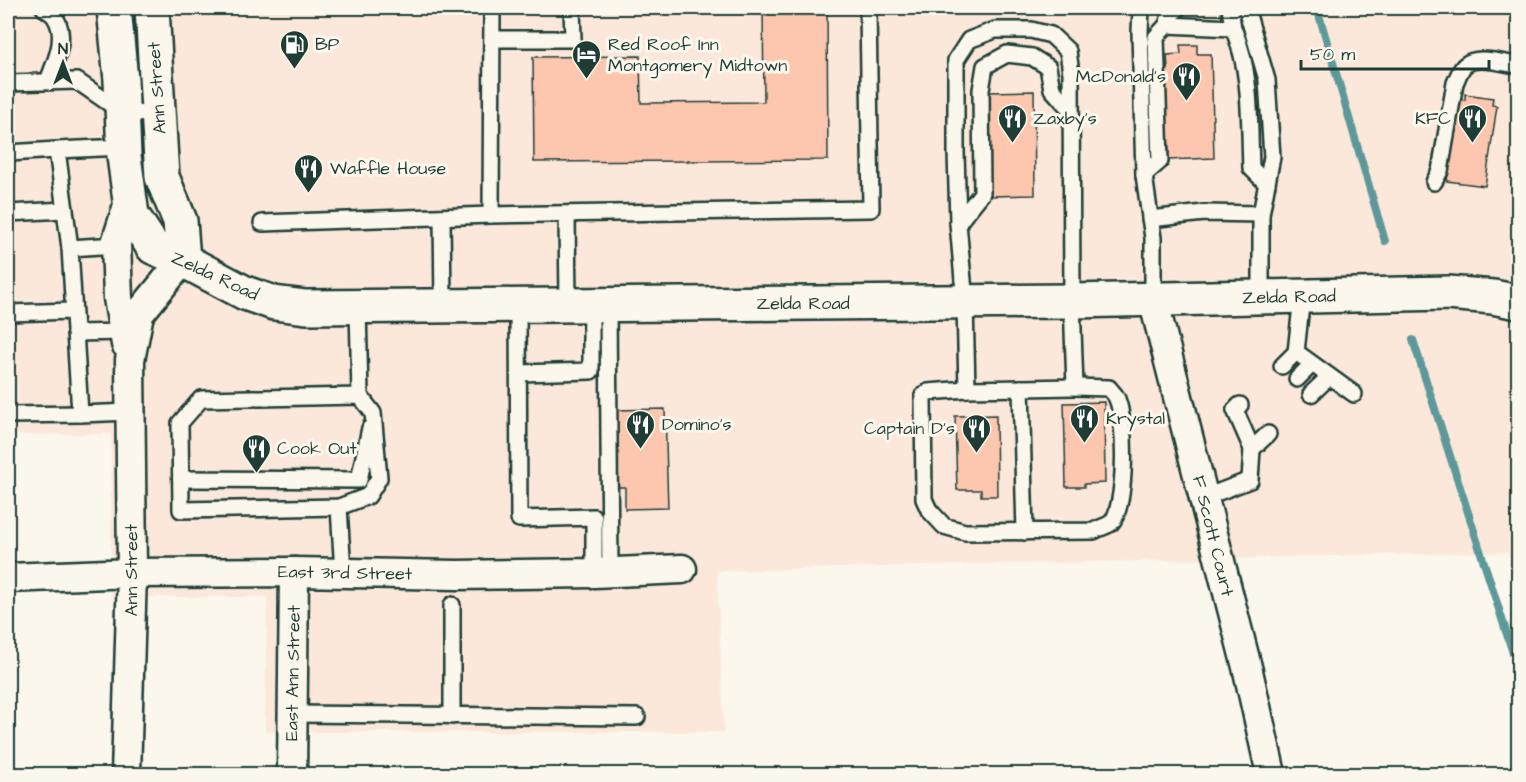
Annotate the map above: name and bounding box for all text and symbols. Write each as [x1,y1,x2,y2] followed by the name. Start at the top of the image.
[278,28,310,70] fuel station icon: BP
[315,32,340,57] place label: BP
[608,32,787,79] place label: Red Roof Inn Montgomery Midtown
[33,33,93,93] north arrow
[1301,33,1488,71] scale bar
[58,38,68,60] text: N
[571,38,603,80] hotel icon: Red Roof Inn Montgomery Midtown
[141,40,173,135] street label: Ann Street
[1310,42,1355,67] text: 50 m
[1171,60,1203,102] restaurant icon: McDonald's
[1076,64,1166,89] place label: McDonald's
[996,102,1028,144] restaurant icon: Zaxby's
[1456,102,1488,144] restaurant icon: KFC
[1033,106,1097,132] place label: Zaxby's
[1415,106,1451,131] place label: KFC
[293,152,325,194] restaurant icon: Waffle House
[330,156,446,181] place label: Waffle House
[167,245,263,307] street label: Zelda Road
[1242,284,1336,310] street label: Zelda Road
[756,291,850,316] street label: Zelda Road
[1069,402,1101,444] restaurant icon: Krystal
[1106,406,1165,432] place label: Krystal
[625,408,657,450] restaurant icon: Domino's
[662,412,732,437] place label: Domino's
[960,412,992,454] restaurant icon: Captain D's
[864,416,955,441] place label: Captain D's
[240,432,272,474] restaurant icon: Cook Out
[277,436,357,461] place label: Cook Out
[1186,473,1240,600] street label: F Scott Court
[119,523,144,616] street label: Ann Street
[278,559,413,587] street label: East 3rd Street
[279,604,307,741] street label: East Ann Street

